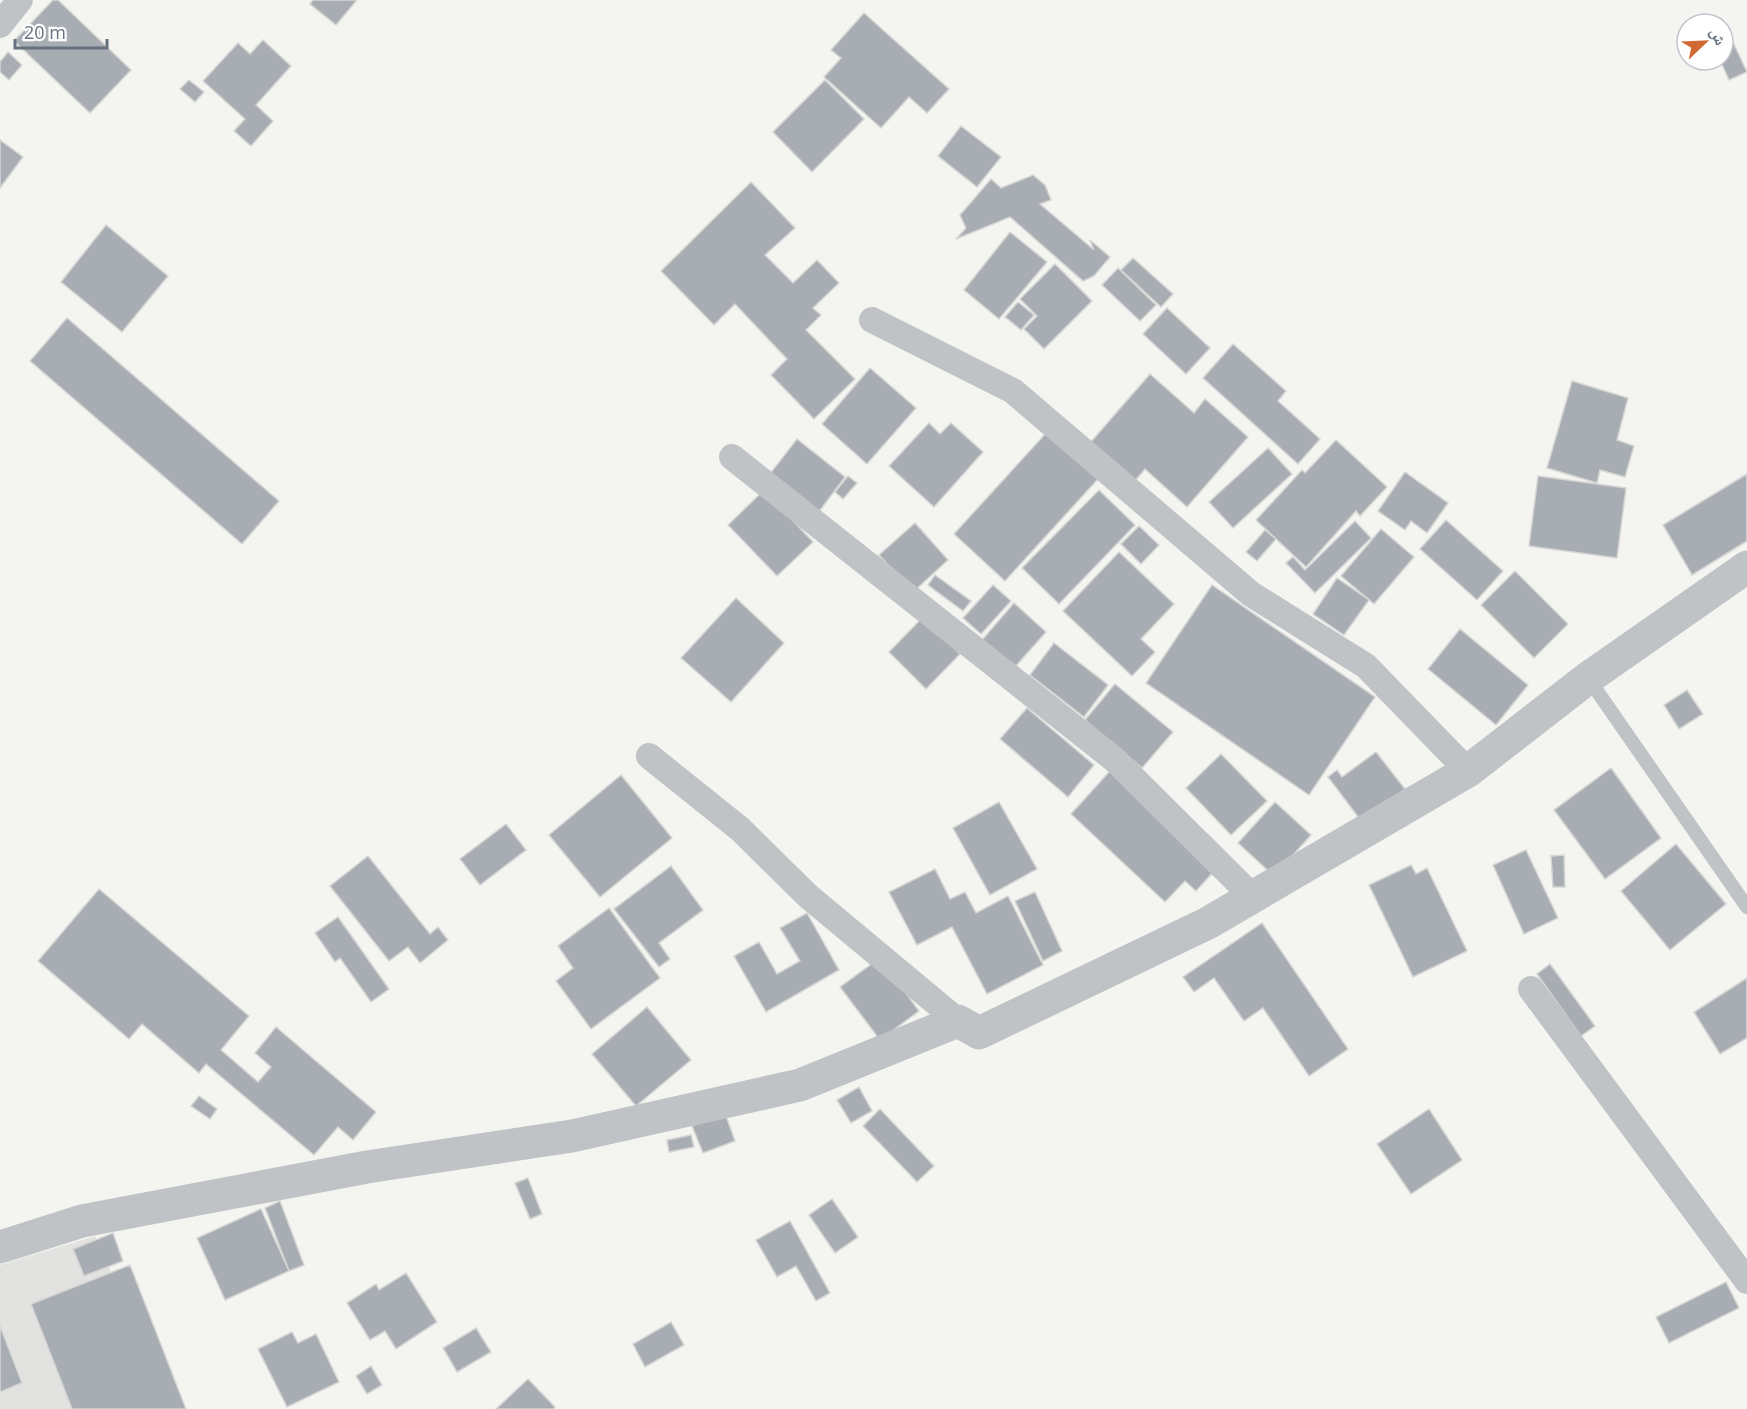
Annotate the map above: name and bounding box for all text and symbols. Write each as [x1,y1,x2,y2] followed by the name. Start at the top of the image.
[15,12,106,50] scale bar
[1675,12,1735,72] north arrow
[24,20,66,44] text: 20 m
[1705,24,1732,48] text: ش

